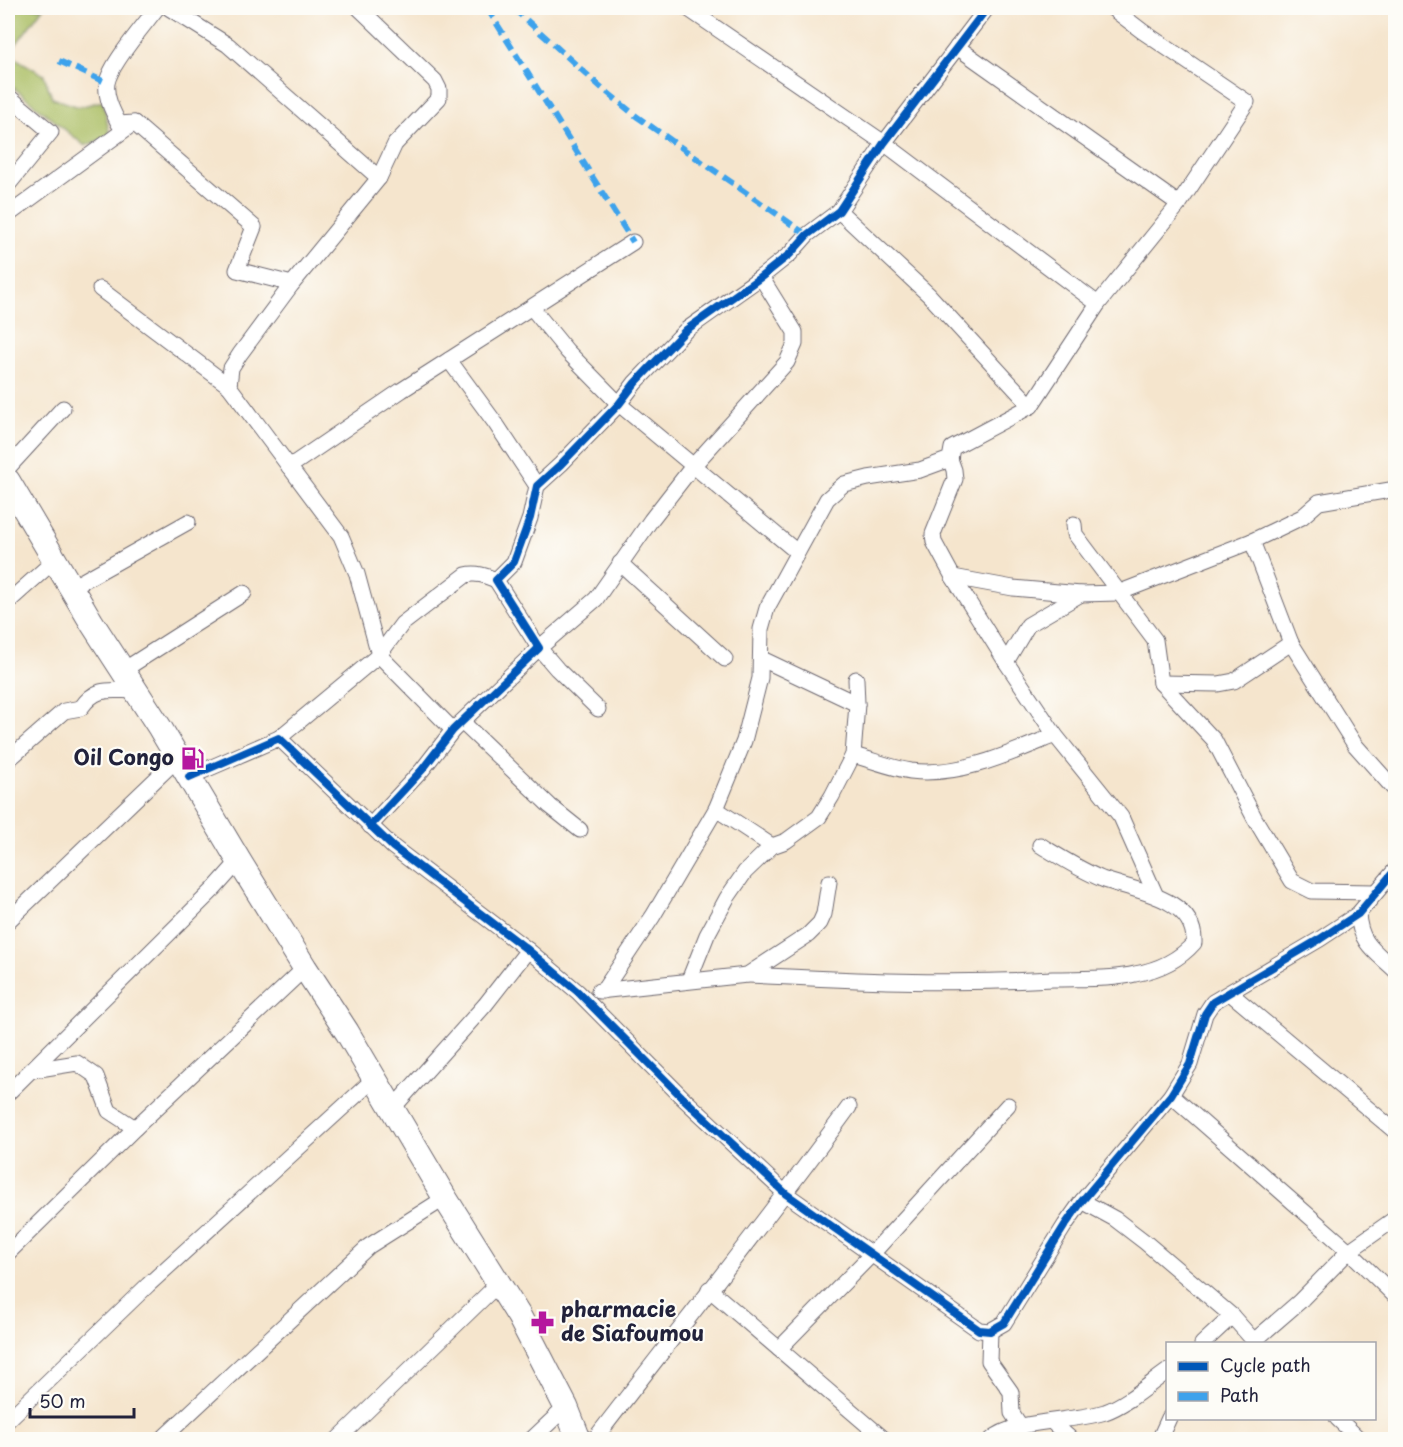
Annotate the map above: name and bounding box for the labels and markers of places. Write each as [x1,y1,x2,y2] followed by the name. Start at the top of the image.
[74,740,174,772] place label: Oil Congo
[179,745,205,771] fuel station icon: Oil Congo
[561,1292,704,1348] place label: pharmacie de Siafoumou
[530,1309,556,1335] pharmacy icon: pharmacie de Siafoumou

